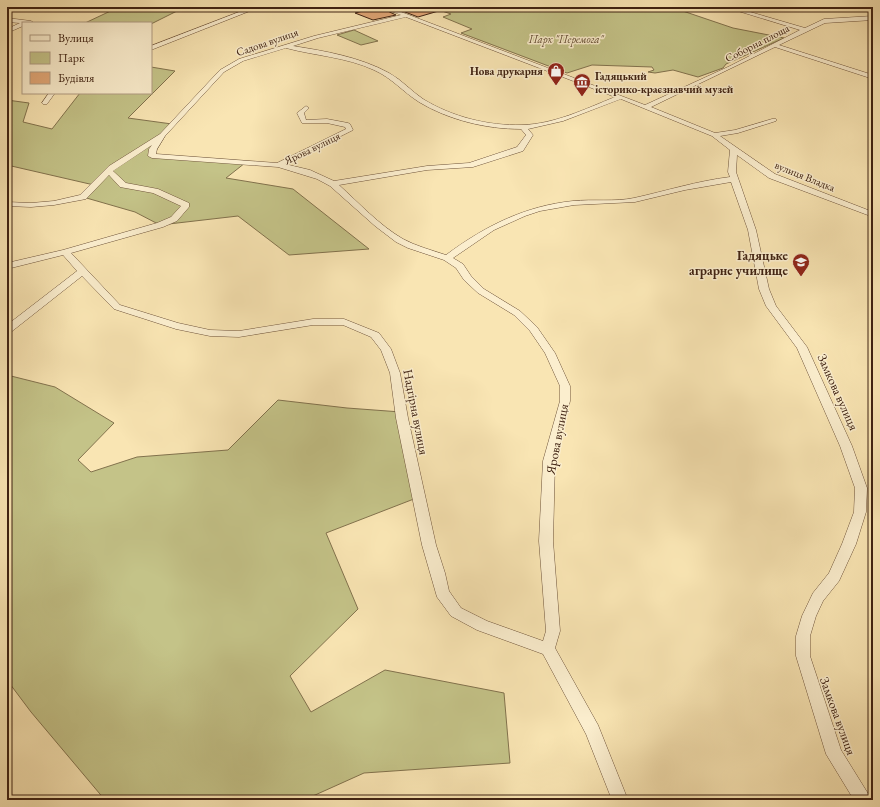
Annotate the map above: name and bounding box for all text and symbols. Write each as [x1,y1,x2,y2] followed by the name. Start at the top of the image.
[723,21,792,65] street label: Соборна площа
[22,22,152,94] legend
[234,25,300,59] street label: Садова вулиця
[58,30,94,46] text: Вулиця
[528,32,605,47] park label: Парк "Перемога"
[58,50,85,66] text: Парк
[546,61,566,86] shop icon: Нова друкарня
[470,64,543,78] place label: Нова друкарня
[595,69,734,96] place label: Гадяцький історико-краєзнавчий музей
[58,70,95,86] text: Будівля
[572,72,592,97] museum icon: Гадяцький історико-краєзнавчий музей
[281,128,342,168] street label: Ярова вулиця
[773,158,838,195] street label: вулиця Владка
[689,247,789,279] place label: Гадяцьке аграрне училище
[791,252,811,277] school or university icon: Гадяцьке аграрне училище
[814,351,863,433] street label: Замкова вулиця
[399,368,433,457] street label: Надгірна вулиця
[542,402,572,477] street label: Ярова вулиця
[816,675,860,758] street label: Замкова вулиця

